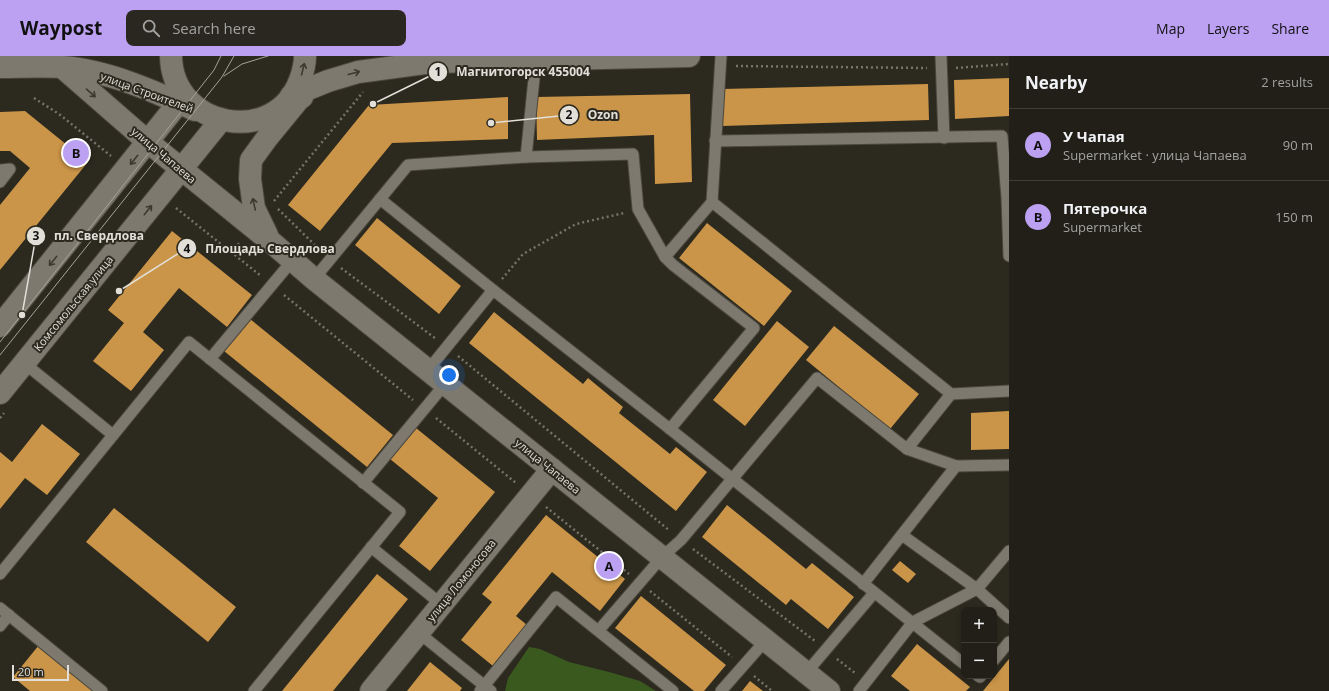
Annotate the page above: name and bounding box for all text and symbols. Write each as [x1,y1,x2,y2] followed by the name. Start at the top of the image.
[126,10,406,46] search box
[20,15,102,41] text: Waypost
[140,17,162,39] icon: search
[172,18,256,38] text: Search here
[1156,19,1185,38] text: Map
[1207,19,1249,38] text: Layers
[1271,19,1309,38] text: Share
[428,60,598,84] callout: Магнитогорск 455004
[300,63,307,76] one-way arrow
[435,63,441,80] text: 1
[456,63,590,80] text: Магнитогорск 455004
[98,68,196,116] street label: улица Строителей
[348,69,361,76] one-way arrow
[1025,71,1087,94] text: Nearby
[1261,73,1313,91] text: 2 results
[86,88,96,97] one-way arrow
[559,103,626,127] callout: Ozon
[566,106,573,123] text: 2
[588,106,618,123] text: Ozon
[129,124,199,186] street label: улица Чапаева
[1063,126,1125,146] text: У Чапая
[1034,136,1042,154] text: A
[1283,136,1313,154] text: 90 m
[63,138,89,168] pin: B
[1063,146,1247,164] text: Supermarket · улица Чапаева
[130,154,138,165] one-way arrow
[249,198,257,211] one-way arrow
[1063,198,1147,218] text: Пятерочка
[143,205,152,216] one-way arrow
[1034,208,1042,226] text: B
[1275,208,1313,226] text: 150 m
[1063,218,1142,236] text: Supermarket
[26,224,152,248] callout: пл. Свердлова
[33,227,40,244] text: 3
[54,227,144,244] text: пл. Свердлова
[177,236,343,260] callout: Площадь Свердлова
[184,240,191,257] text: 4
[205,240,335,257] text: Площадь Свердлова
[30,252,116,354] street label: Комсомольская улица
[48,256,57,266] one-way arrow
[439,365,459,385] your location
[512,435,584,497] street label: улица Чапаева
[423,536,499,624] street label: улица Ломоносова
[596,551,622,581] pin: A
[961,607,997,679] map controls
[961,607,997,643] button: +
[961,643,997,679] button: −
[12,663,69,682] scale bar
[18,664,44,679] text: 20 m

